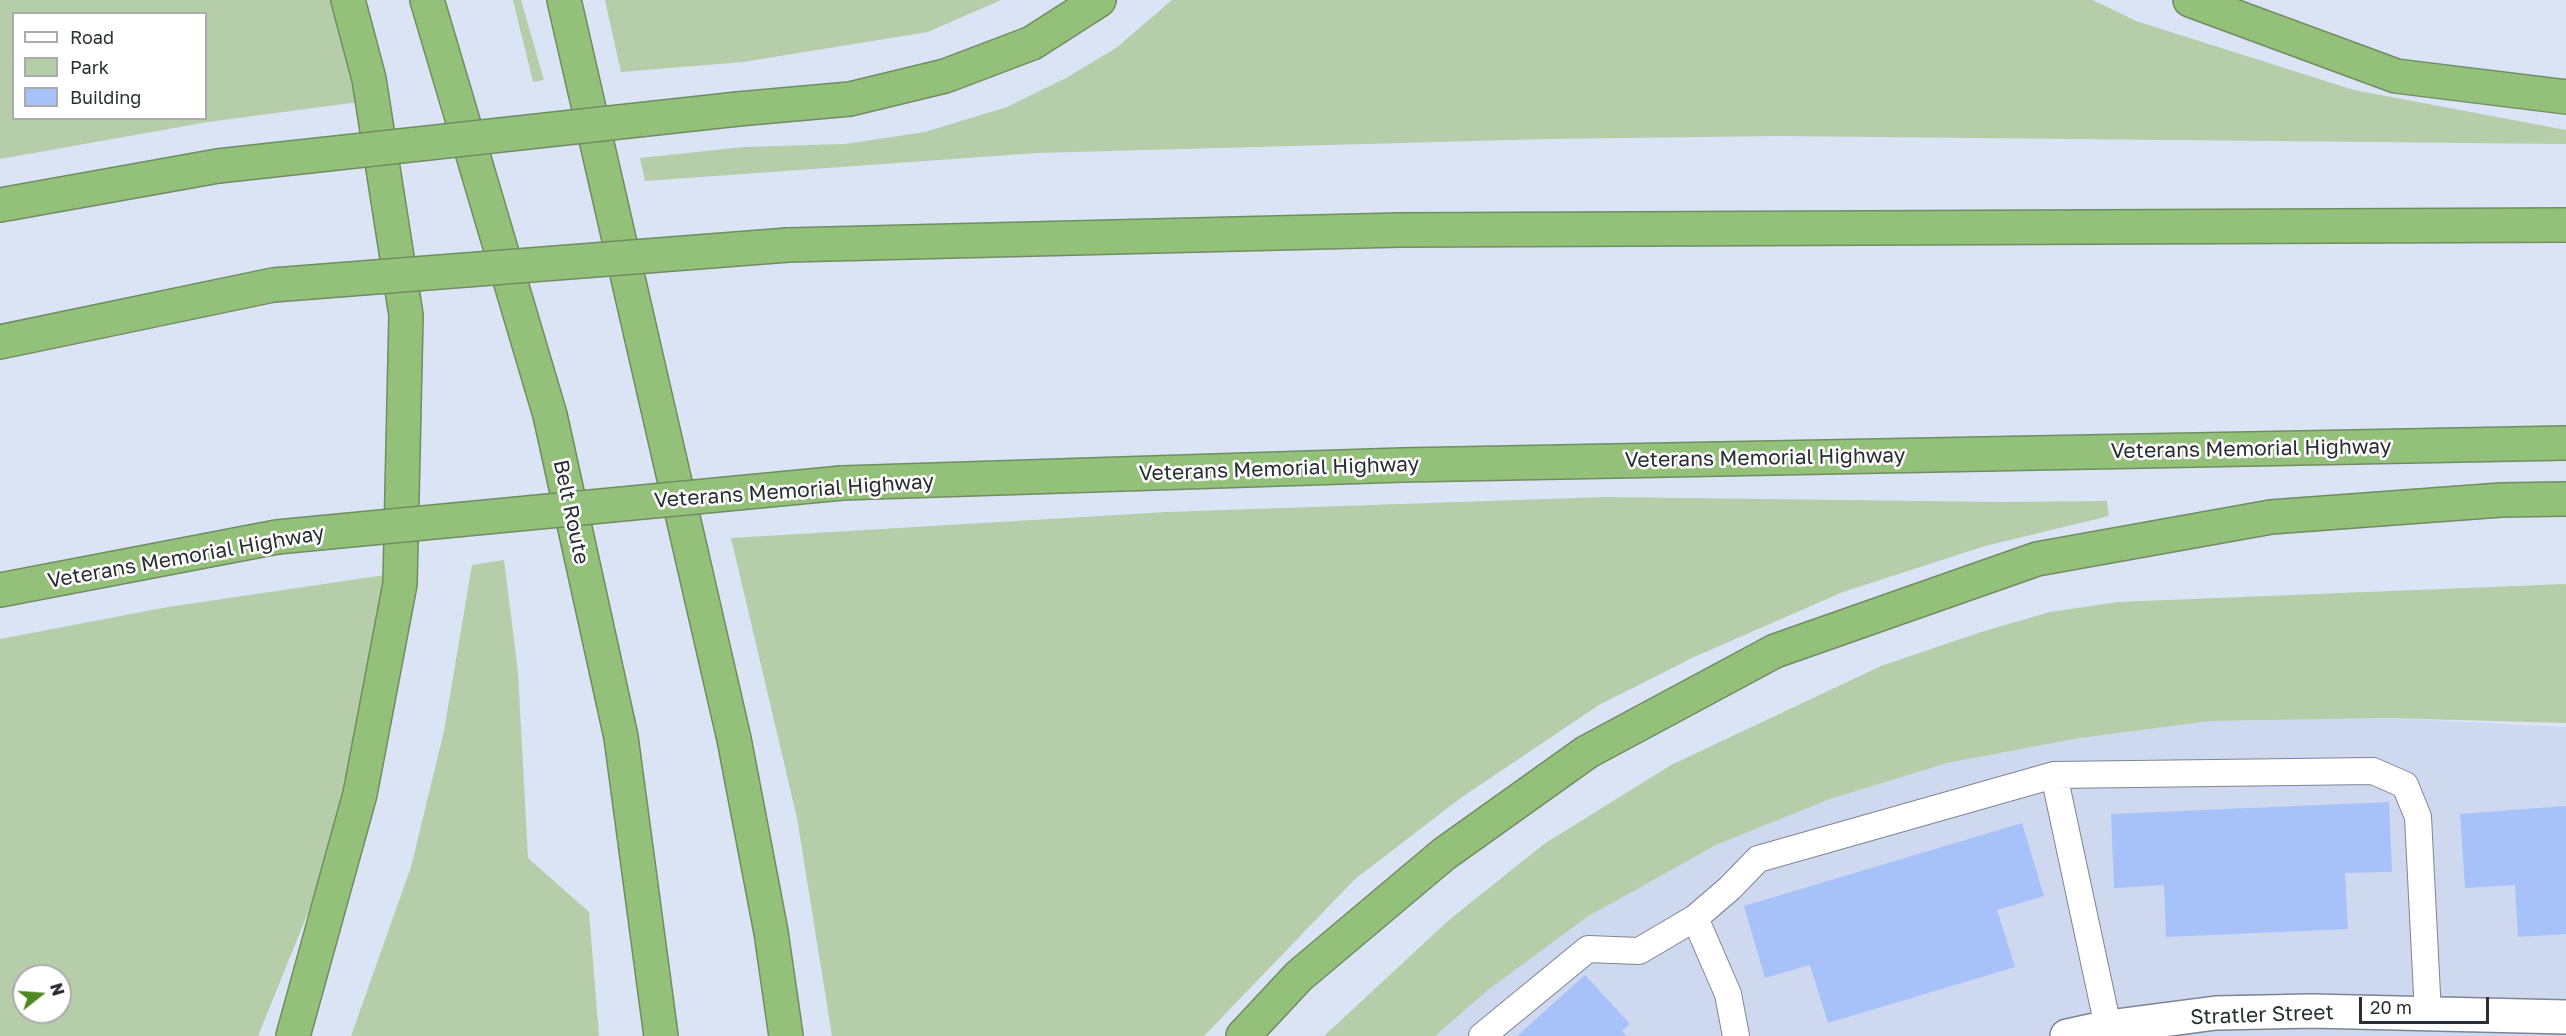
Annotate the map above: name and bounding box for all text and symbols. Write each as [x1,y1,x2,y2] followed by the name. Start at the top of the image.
[12,12,207,120] legend
[70,26,114,48] text: Road
[70,56,109,78] text: Park
[70,86,141,108] text: Building
[2110,434,2392,464] street label: Veterans Memorial Highway
[1624,443,1906,473] street label: Veterans Memorial Highway
[1138,452,1420,486] street label: Veterans Memorial Highway
[548,457,594,567] street label: Belt Route
[653,469,935,513] street label: Veterans Memorial Highway
[46,520,326,594] street label: Veterans Memorial Highway
[12,964,72,1024] north arrow
[46,981,69,998] text: N
[2362,985,2492,1023] scale bar
[2370,996,2412,1018] text: 20 m
[2190,1000,2334,1030] street label: Stratler Street

